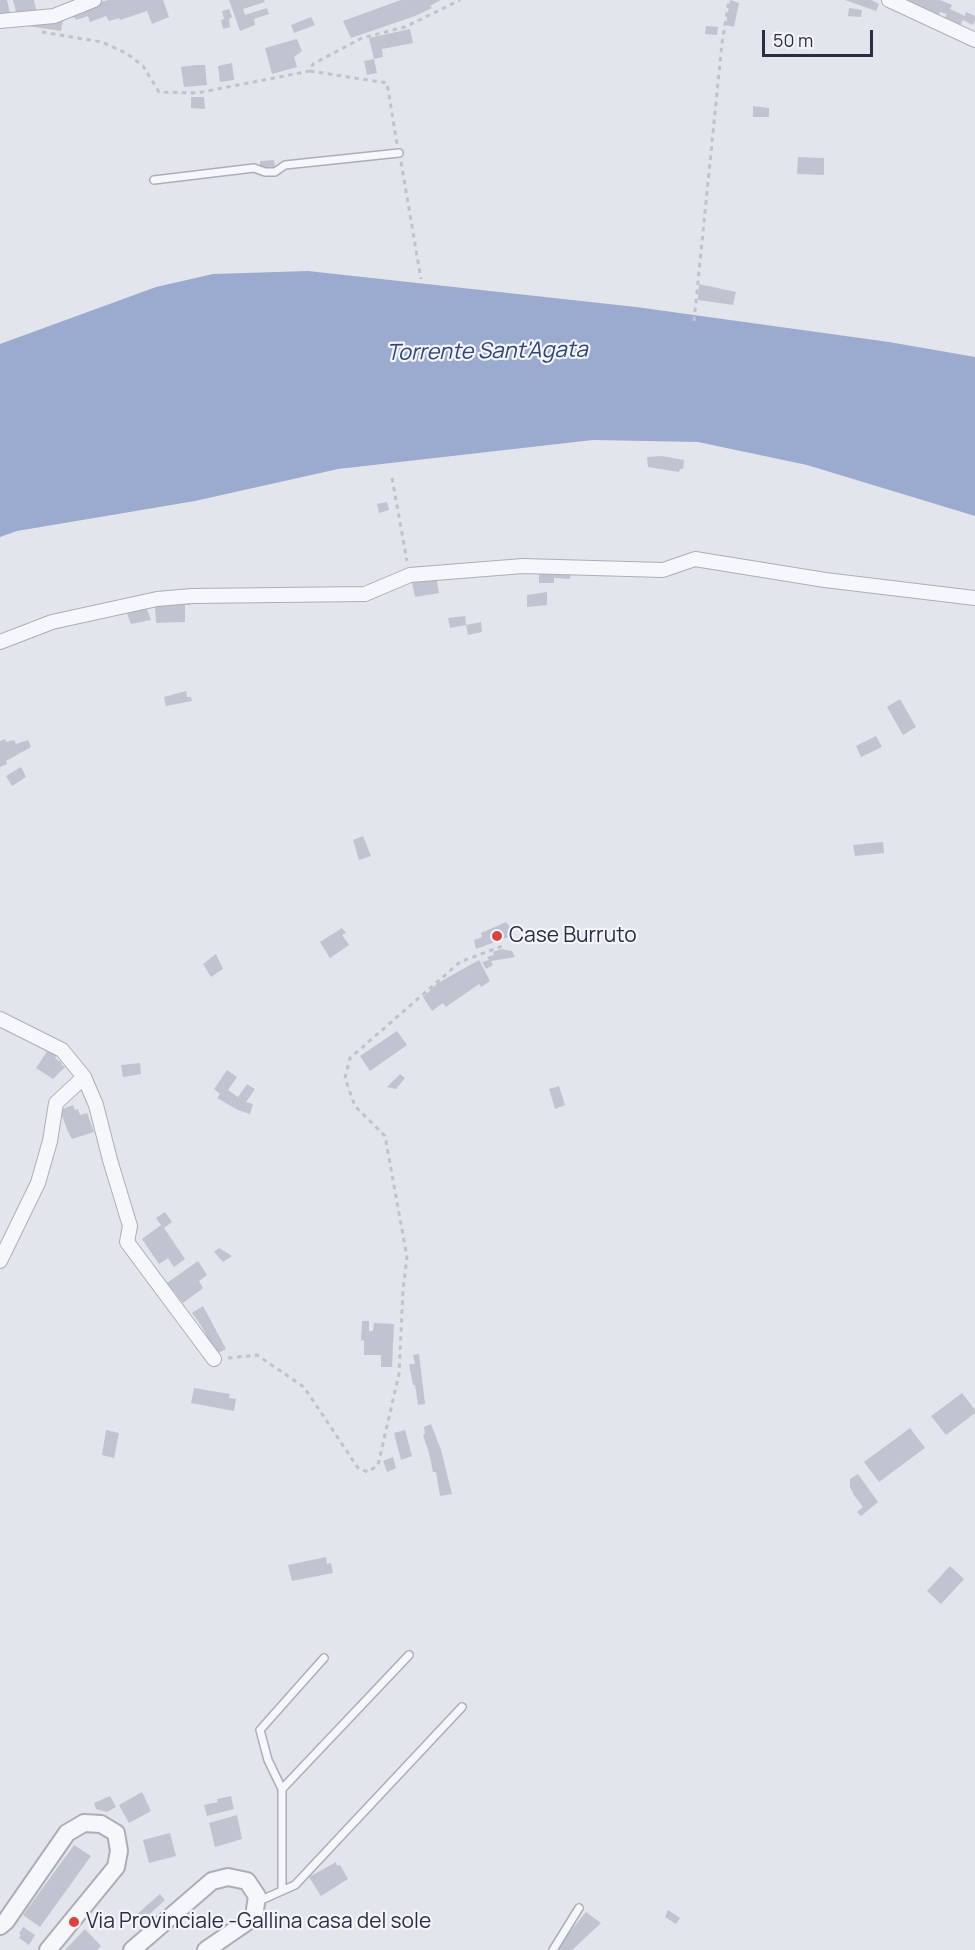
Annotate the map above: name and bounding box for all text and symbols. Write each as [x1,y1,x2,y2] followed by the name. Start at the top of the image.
[765,18,876,56] scale bar
[773,28,813,52] text: 50 m
[386,337,588,367] water label: Torrente Sant'Agata
[509,923,637,949] place label: Case Burruto
[490,929,504,943] marker: Case Burruto
[86,1909,431,1935] place label: Via Provinciale -Gallina casa del sole
[67,1915,81,1929] marker: Via Provinciale -Gallina casa del sole

